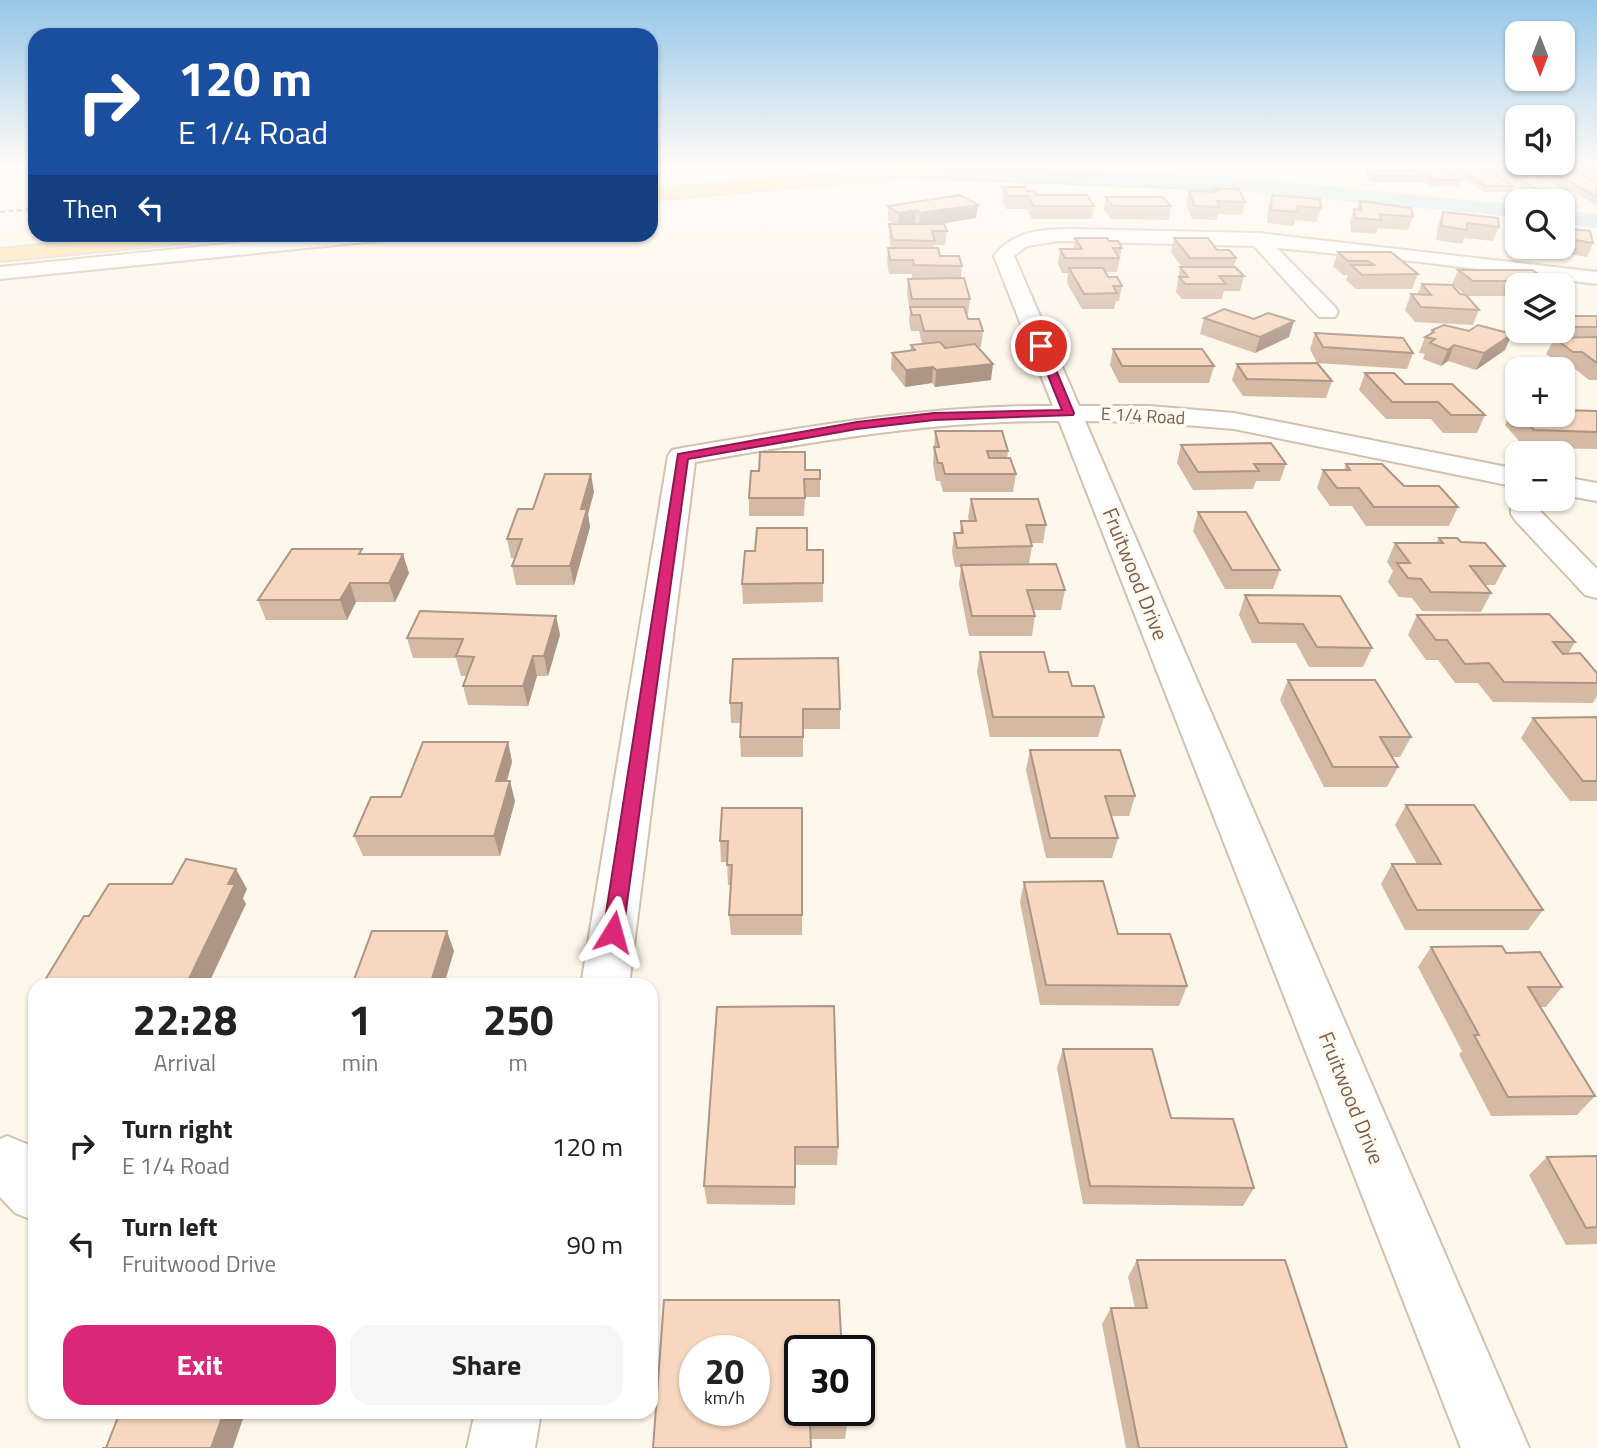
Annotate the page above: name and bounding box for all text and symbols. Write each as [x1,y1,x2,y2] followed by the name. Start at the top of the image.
[1505,21,1575,91] north arrow
[1505,21,1575,511] map controls
[178,40,312,115] text: 120 m
[63,56,154,147] icon: right
[1505,105,1575,175] button: sound
[178,108,328,156] text: E 1/4 Road
[63,189,118,228] text: Then
[132,189,170,227] icon: left
[1505,189,1575,259] button: search
[1505,273,1575,343] button: layers
[1011,316,1071,376] pin
[1022,327,1060,365] icon: arrive
[1505,357,1575,427] button: +
[1100,400,1186,431] street label: E 1/4 Road
[1505,441,1575,511] button: −
[1095,502,1177,645] street label: Fruitwood Drive
[576,895,650,969] position arrow
[132,987,237,1051] text: 22:28
[348,987,372,1051] text: 1
[483,987,553,1051] text: 250
[1311,1026,1393,1169] street label: Fruitwood Drive
[154,1045,216,1080] text: Arrival
[342,1045,378,1080] text: min
[509,1045,528,1080] text: m
[122,1109,233,1148] text: Turn right
[63,1127,101,1165] icon: right
[552,1127,623,1166] text: 120 m
[122,1148,230,1183] text: E 1/4 Road
[122,1207,217,1246] text: Turn left
[63,1225,101,1263] icon: left
[566,1225,623,1264] text: 90 m
[122,1246,276,1281] text: Fruitwood Drive
[63,1325,336,1405] button: Exit
[350,1325,623,1405] button: Share
[784,1335,875,1426] speed limit sign: 30
[705,1344,744,1398] text: 20
[704,1384,745,1411] text: km/h

